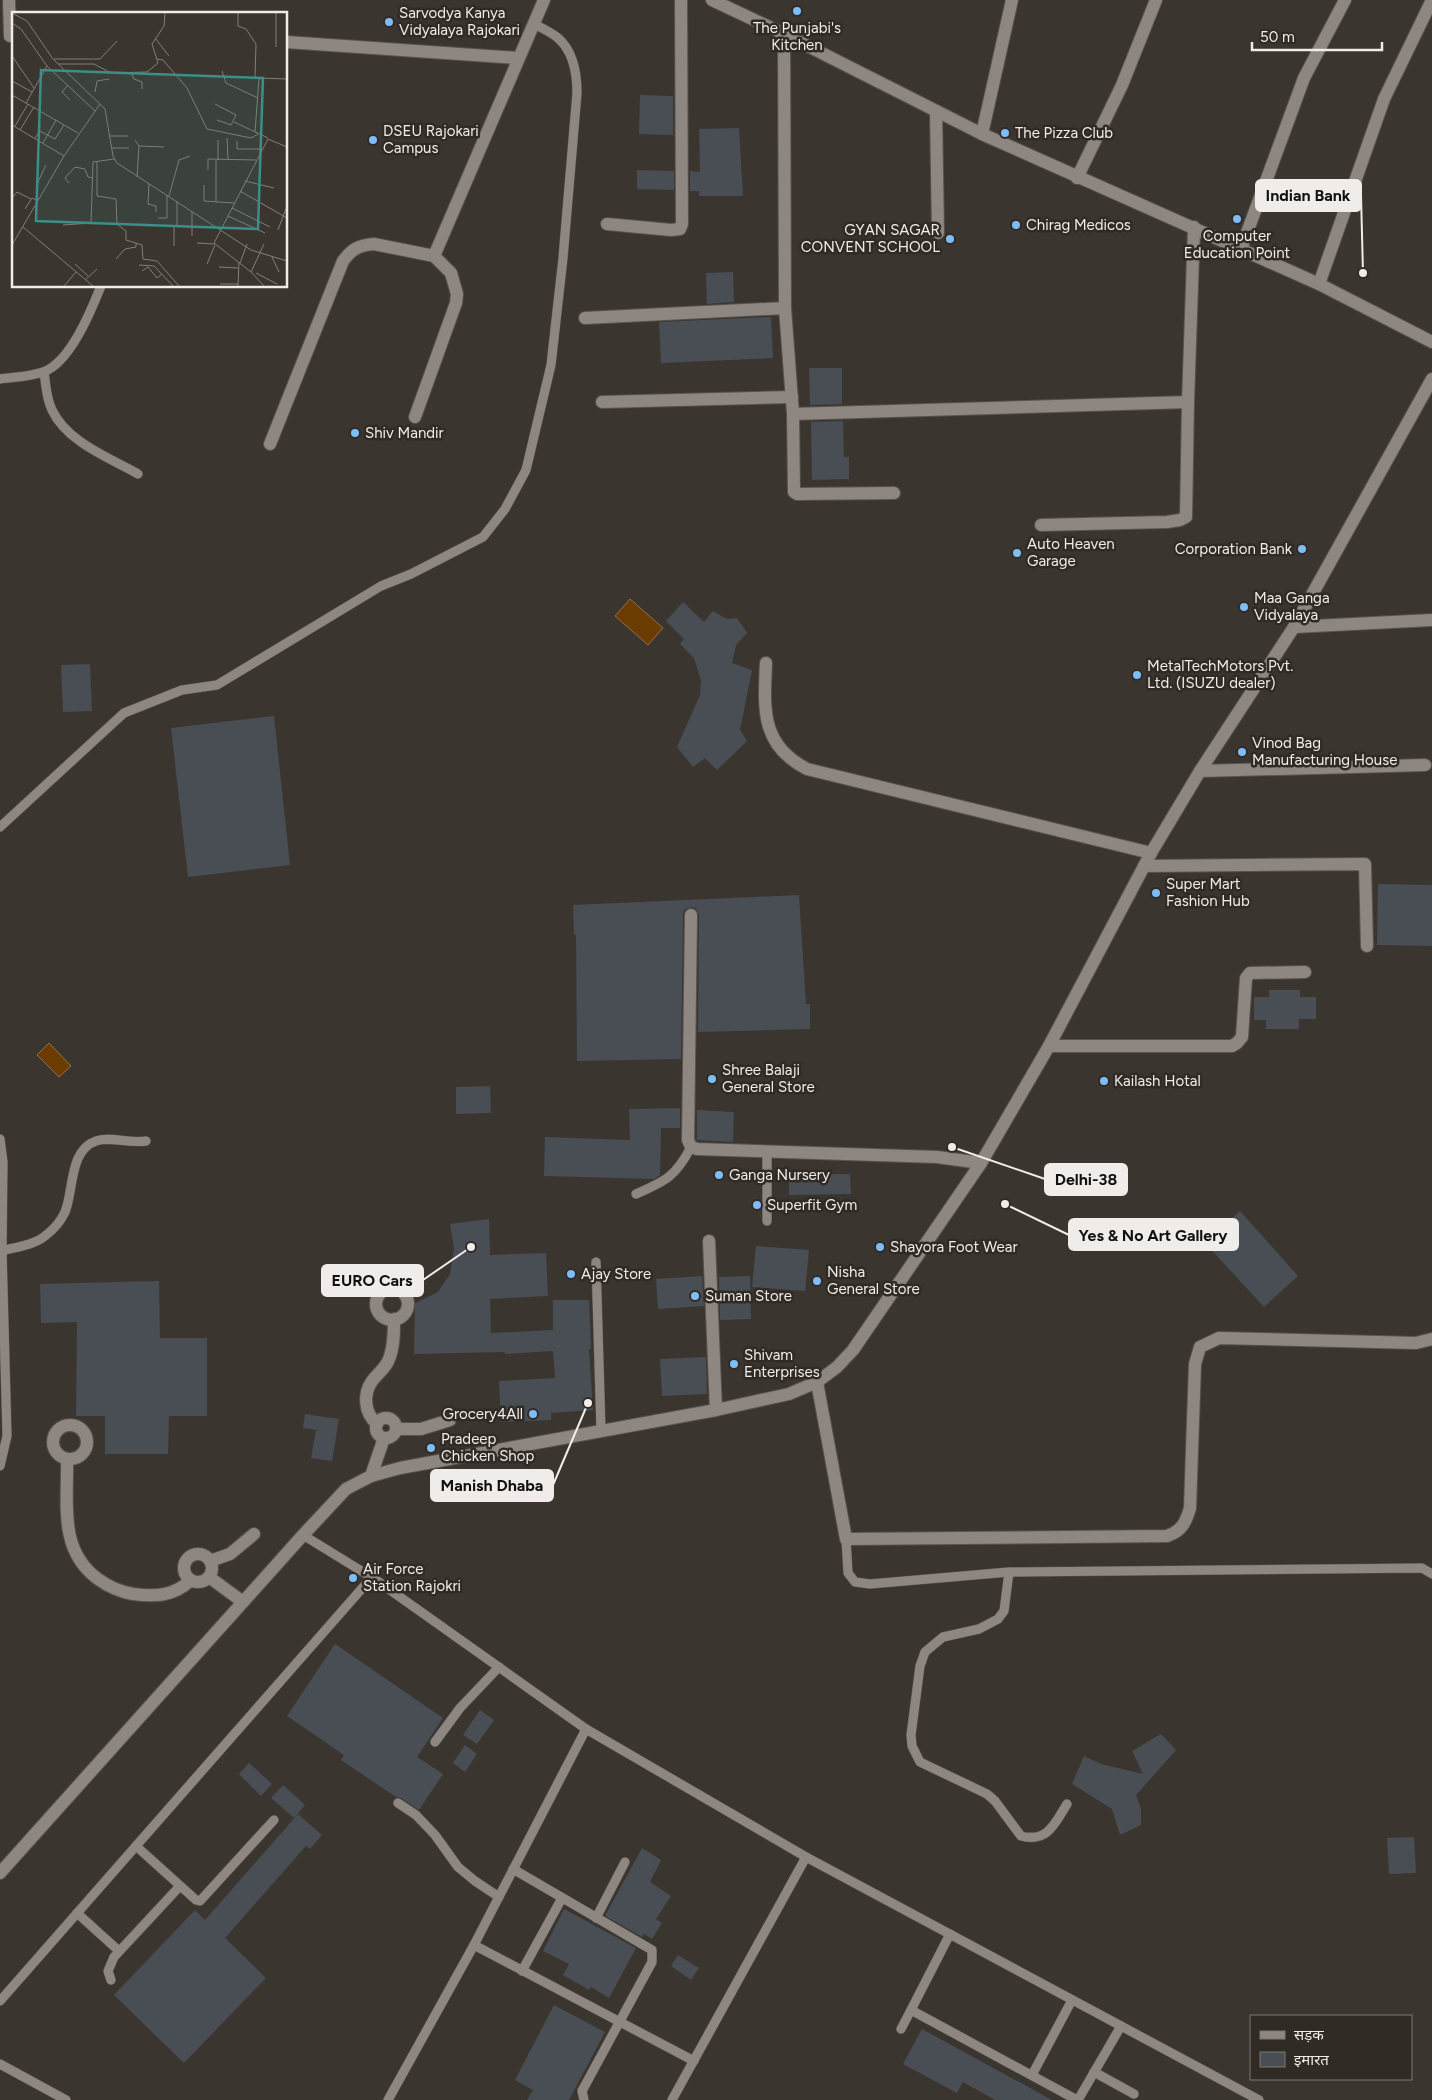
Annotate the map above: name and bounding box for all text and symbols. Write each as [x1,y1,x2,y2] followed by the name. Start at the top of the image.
[399,4,520,39] place label: Sarvodya Kanya Vidyalaya Rajokari
[791,5,803,17] marker: The Punjabi's Kitchen
[12,12,288,288] inset map
[383,16,395,28] marker: Sarvodya Kanya Vidyalaya Rajokari
[753,19,841,54] place label: The Punjabi's Kitchen
[1252,20,1382,52] scale bar
[1260,28,1295,46] text: 50 m
[383,122,479,157] place label: DSEU Rajokari Campus
[1015,124,1113,142] place label: The Pizza Club
[999,127,1011,139] marker: The Pizza Club
[367,134,379,146] marker: DSEU Rajokari Campus
[1256,180,1361,211] callout: Indian Bank
[1266,186,1351,205] text: Indian Bank
[1231,213,1243,225] marker: Computer Education Point
[1026,216,1131,234] place label: Chirag Medicos
[1010,219,1022,231] marker: Chirag Medicos
[801,221,940,256] place label: GYAN SAGAR CONVENT SCHOOL
[1184,227,1291,262] place label: Computer Education Point
[944,233,956,245] marker: GYAN SAGAR CONVENT SCHOOL
[365,424,444,442] place label: Shiv Mandir
[349,427,361,439] marker: Shiv Mandir
[1027,535,1115,570] place label: Auto Heaven Garage
[1175,540,1293,558] place label: Corporation Bank
[1296,543,1308,555] marker: Corporation Bank
[1011,547,1023,559] marker: Auto Heaven Garage
[1254,589,1330,624] place label: Maa Ganga Vidyalaya
[1238,601,1250,613] marker: Maa Ganga Vidyalaya
[1147,657,1293,692] place label: MetalTechMotors Pvt. Ltd. (ISUZU dealer)
[1131,669,1143,681] marker: MetalTechMotors Pvt. Ltd. (ISUZU dealer)
[1252,734,1397,769] place label: Vinod Bag Manufacturing House
[1236,746,1248,758] marker: Vinod Bag Manufacturing House
[1166,875,1250,910] place label: Super Mart Fashion Hub
[1150,887,1162,899] marker: Super Mart Fashion Hub
[722,1061,815,1096] place label: Shree Balaji General Store
[1114,1072,1201,1090] place label: Kailash Hotal
[706,1073,718,1085] marker: Shree Balaji General Store
[1098,1075,1110,1087] marker: Kailash Hotal
[1045,1164,1127,1195] callout: Delhi-38
[729,1166,830,1184] place label: Ganga Nursery
[713,1169,725,1181] marker: Ganga Nursery
[1055,1170,1117,1189] text: Delhi-38
[767,1196,857,1214] place label: Superfit Gym
[751,1199,763,1211] marker: Superfit Gym
[1069,1219,1238,1250] callout: Yes & No Art Gallery
[1079,1226,1228,1245] text: Yes & No Art Gallery
[890,1238,1018,1256] place label: Shayora Foot Wear
[874,1241,886,1253] marker: Shayora Foot Wear
[827,1263,920,1298] place label: Nisha General Store
[322,1265,423,1296] callout: EURO Cars
[581,1265,651,1283] place label: Ajay Store
[565,1268,577,1280] marker: Ajay Store
[331,1271,413,1290] text: EURO Cars
[811,1275,823,1287] marker: Nisha General Store
[705,1287,792,1305] place label: Suman Store
[689,1290,701,1302] marker: Suman Store
[744,1346,820,1381] place label: Shivam Enterprises
[728,1358,740,1370] marker: Shivam Enterprises
[442,1405,523,1423] place label: Grocery4All
[527,1408,539,1420] marker: Grocery4All
[441,1430,534,1465] place label: Pradeep Chicken Shop
[425,1442,437,1454] marker: Pradeep Chicken Shop
[431,1470,553,1501] callout: Manish Dhaba
[441,1476,543,1495] text: Manish Dhaba
[363,1560,461,1595] place label: Air Force Station Rajokri
[347,1572,359,1584] marker: Air Force Station Rajokri
[1250,2015,1412,2080] legend
[1294,2026,1324,2044] text: सड़क
[1294,2051,1329,2069] text: इमारत

